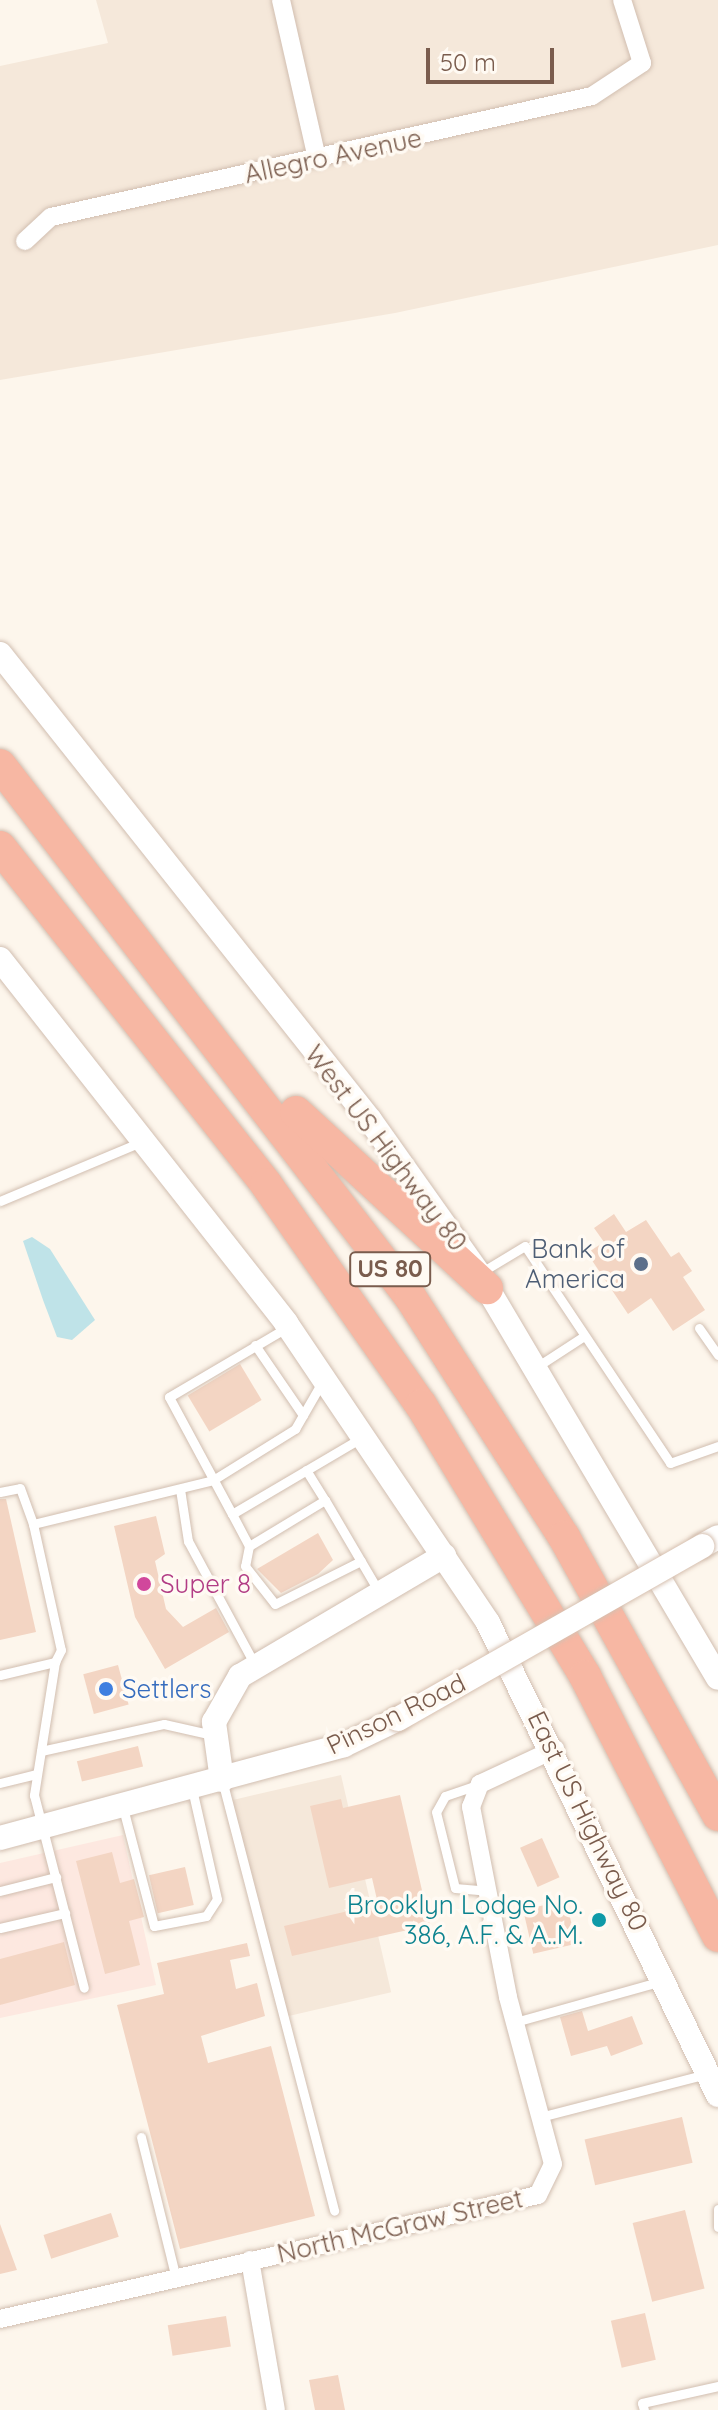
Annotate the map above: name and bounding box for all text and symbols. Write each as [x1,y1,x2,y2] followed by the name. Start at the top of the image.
[430,32,558,82] scale bar
[440,47,496,77] text: 50 m
[241,122,425,190] street label: Allegro Avenue
[298,1039,474,1257] street label: West US Highway 80
[525,1233,625,1294] place label: Bank of America
[348,1249,432,1289] road number: US 80
[632,1255,650,1273] marker: Bank of America
[160,1568,251,1600] place label: Super 8
[135,1575,153,1593] marker: Super 8
[321,1667,471,1761] street label: Pinson Road
[122,1673,212,1705] place label: Settlers
[97,1680,115,1698] marker: Settlers
[521,1706,655,1936] street label: East US Highway 80
[347,1889,583,1950] place label: Brooklyn Lodge No. 386, A.F. & A..M.
[590,1911,608,1929] marker: Brooklyn Lodge No. 386, A.F. & A..M.
[274,2183,526,2269] street label: North McGraw Street

